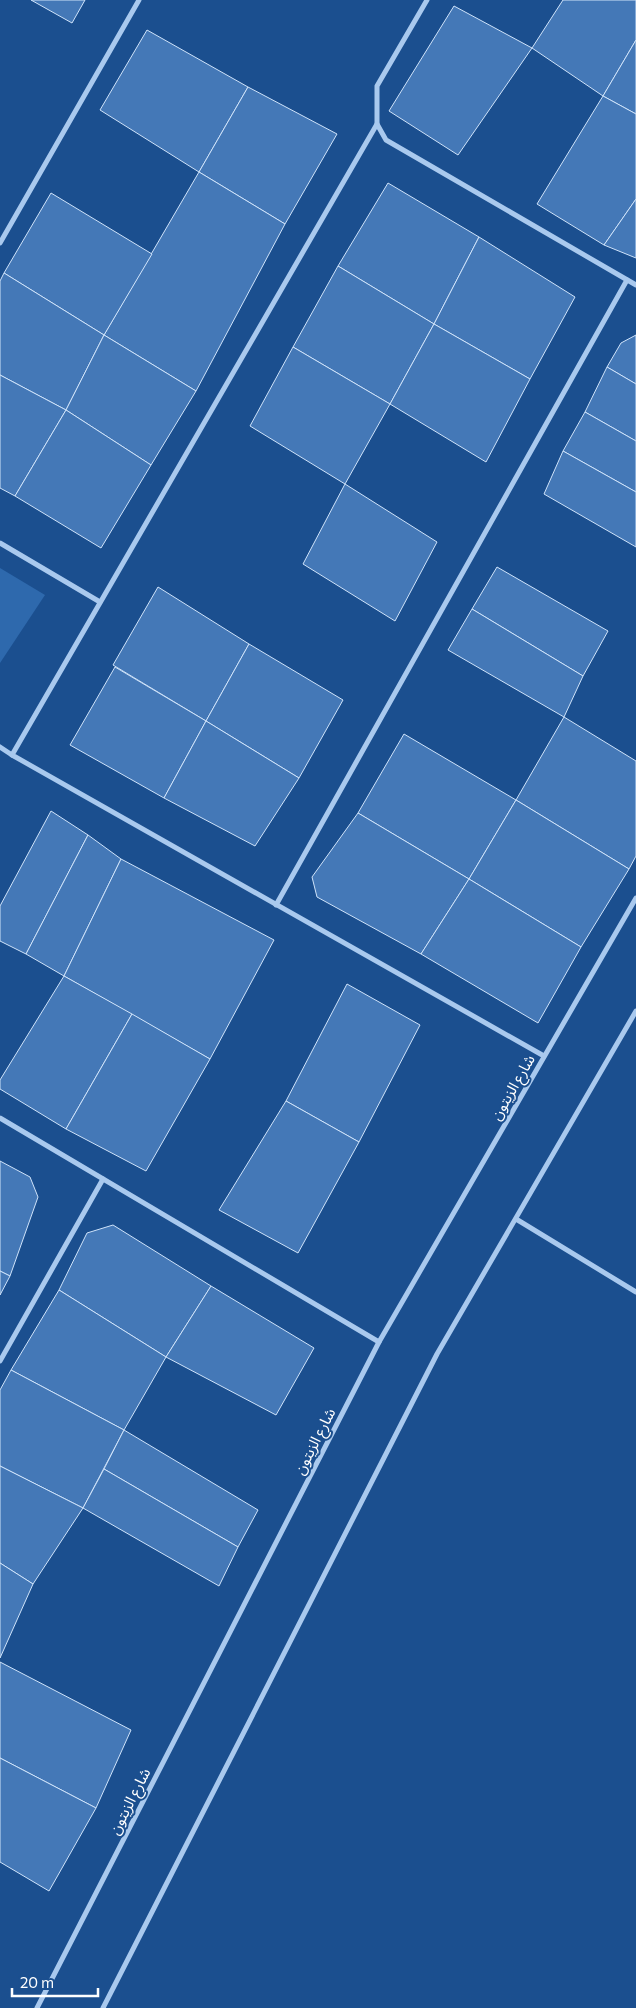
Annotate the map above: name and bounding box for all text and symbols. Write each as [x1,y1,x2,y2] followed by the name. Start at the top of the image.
[486,1051,542,1125] street label: شارع الزيتون
[290,1404,342,1479] street label: شارع الزيتون
[105,1764,157,1839] street label: شارع الزيتون
[12,1966,99,1998] scale bar
[20,1973,54,1991] text: 20 m

